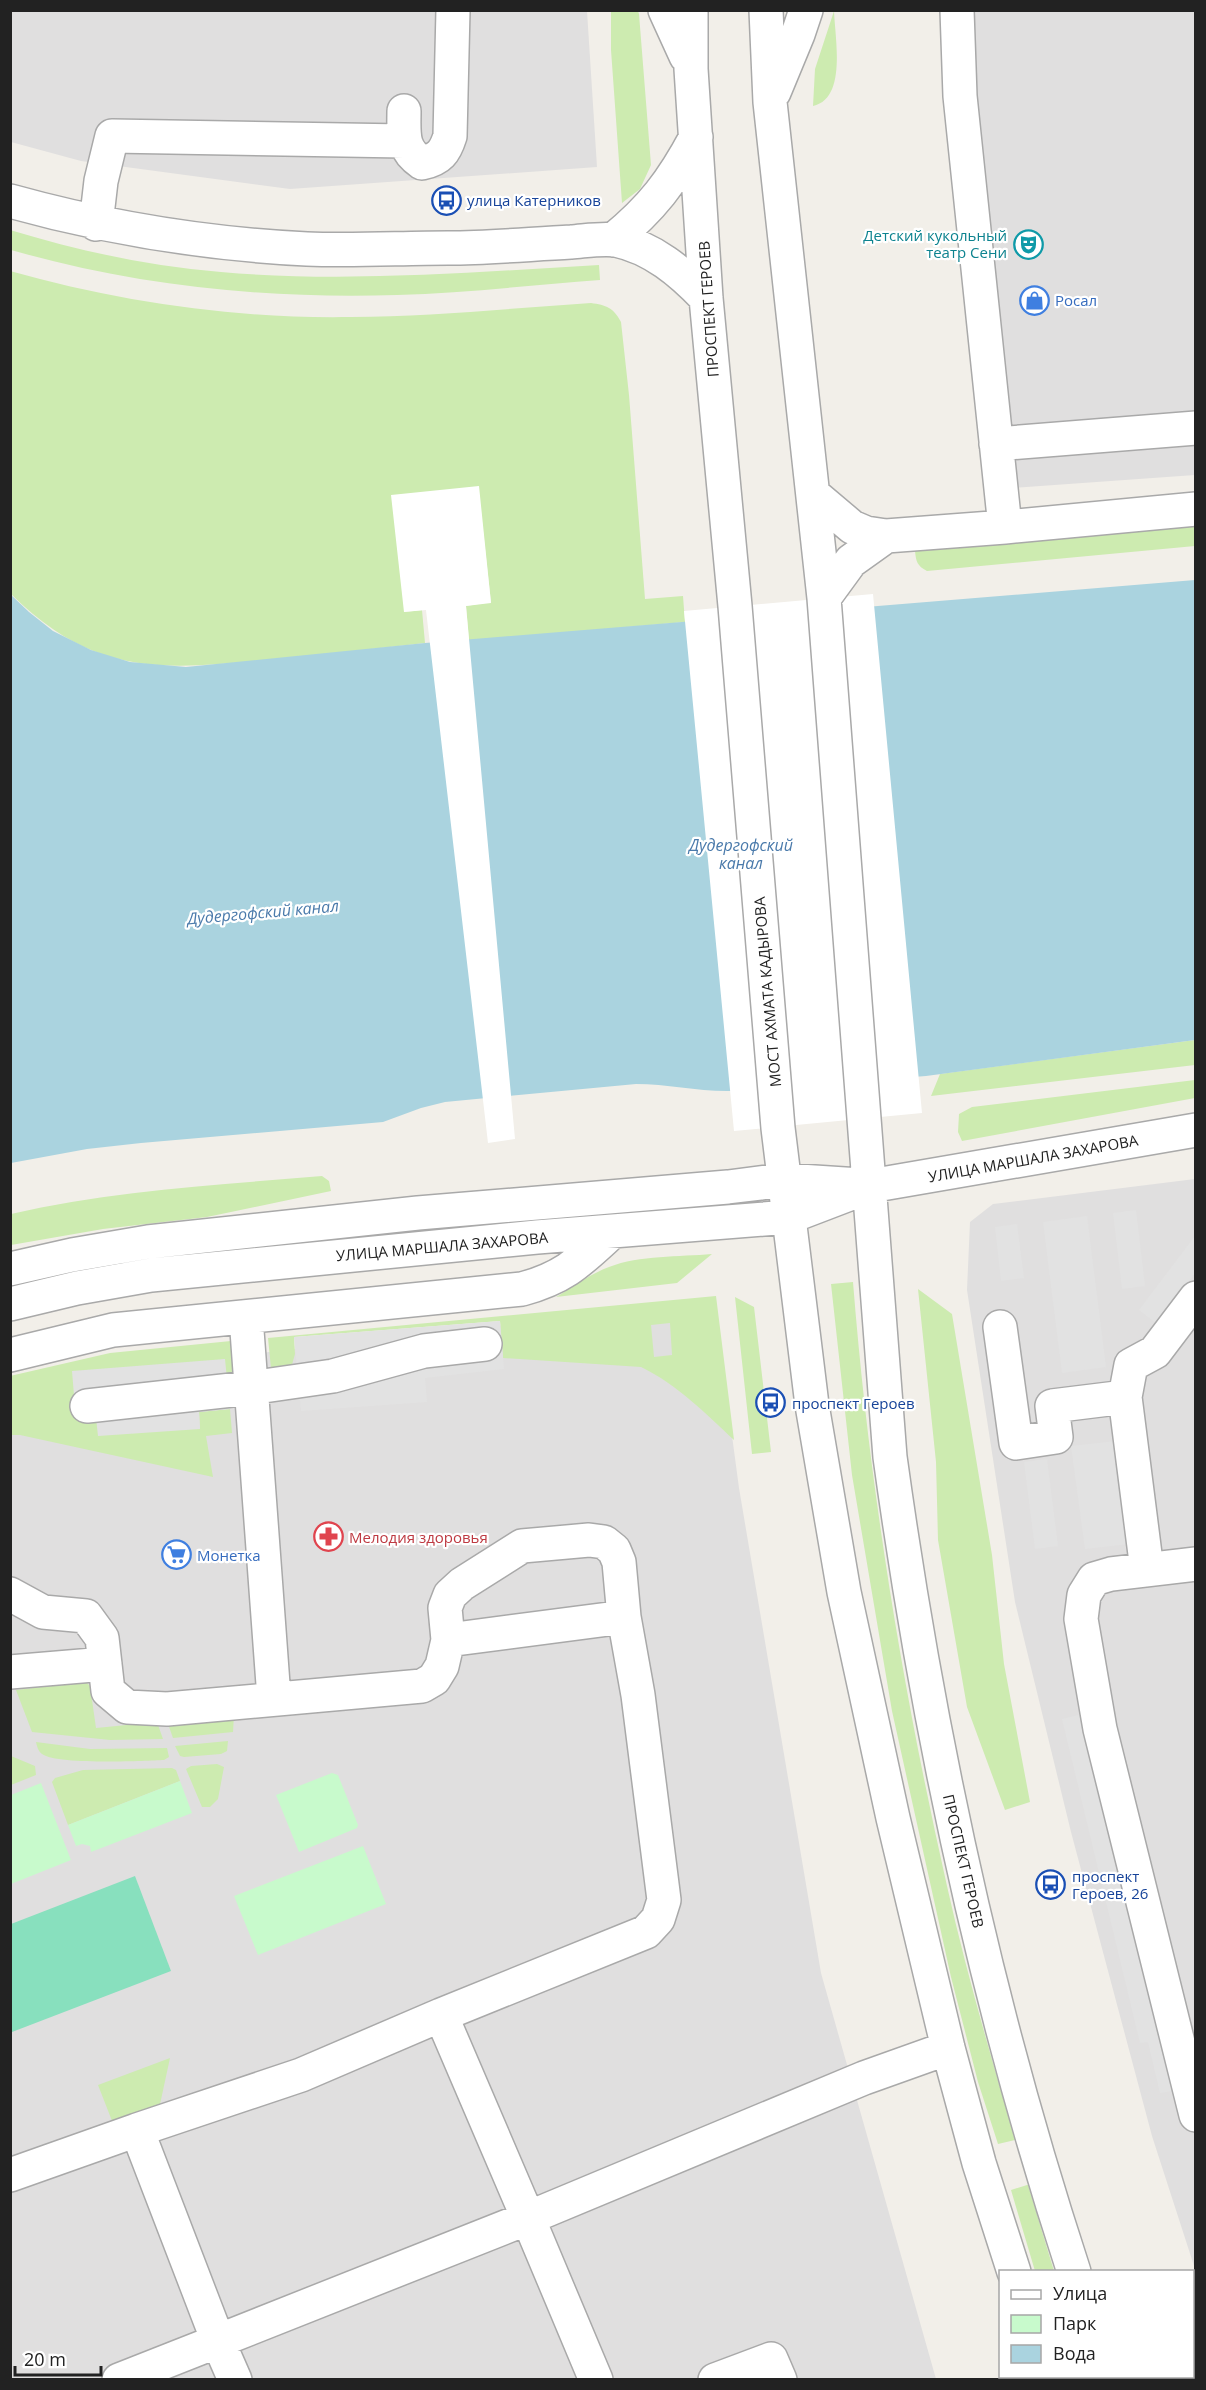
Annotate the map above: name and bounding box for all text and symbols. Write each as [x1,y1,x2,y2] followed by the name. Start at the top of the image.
[430,184,462,216] bus stop icon: улица Катерников
[467,190,601,210] place label: улица Катерников
[863,225,1007,262] place label: Детский кукольный театр Сени
[1012,228,1044,260] theatre icon: Детский кукольный театр Сени
[693,240,723,378] street label: ПРОСПЕКТ ГЕРОЕВ
[1018,284,1050,316] shop icon: Росал
[1055,290,1097,310] place label: Росал
[687,834,793,874] water label: Дудергофский канал
[184,894,340,930] water label: Дудергофский канал
[749,895,785,1088] street label: МОСТ АХМАТА КАДЫРОВА
[926,1130,1140,1186] street label: УЛИЦА МАРШАЛА ЗАХАРОВА
[335,1227,549,1265] street label: УЛИЦА МАРШАЛА ЗАХАРОВА
[755,1387,787,1419] bus stop icon: проспект Героев
[792,1393,915,1413] place label: проспект Героев
[312,1521,344,1553] pharmacy icon: Мелодия здоровья
[349,1527,488,1547] place label: Мелодия здоровья
[160,1539,192,1571] supermarket icon: Монетка
[197,1545,261,1565] place label: Монетка
[939,1792,989,1930] street label: ПРОСПЕКТ ГЕРОЕВ
[1072,1866,1148,1903] place label: проспект Героев, 26
[1035,1869,1067,1901] bus stop icon: проспект Героев, 26
[999,2270,1194,2378] legend
[1053,2281,1107,2305] text: Улица
[1053,2311,1097,2335] text: Парк
[15,2339,100,2377] scale bar
[1053,2341,1096,2365] text: Вода
[24,2347,66,2371] text: 20 m

